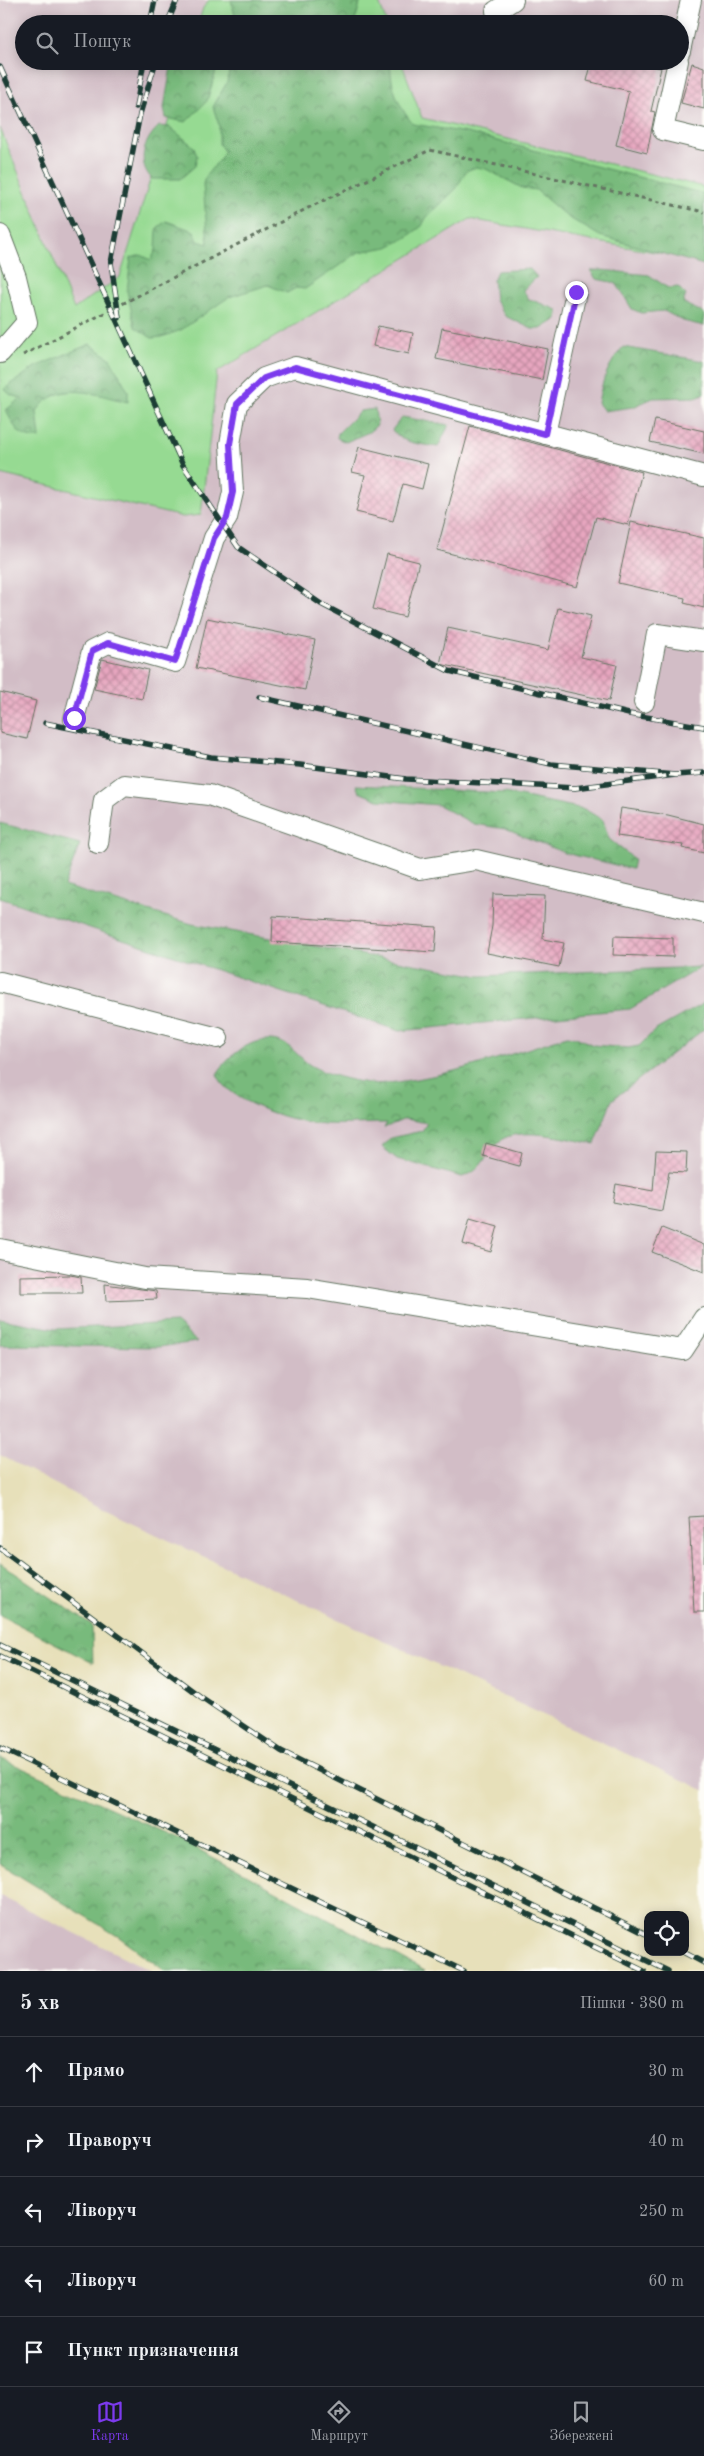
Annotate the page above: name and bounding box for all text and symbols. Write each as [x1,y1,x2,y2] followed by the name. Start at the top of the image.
[15,15,689,70] search box
[33,29,61,57] icon: search
[73,33,131,52] text: Пошук
[565,281,588,304] route end
[63,707,86,730] route start
[644,1911,689,1956] map controls
[644,1911,689,1956] button: locate
[20,1993,59,2014] text: 5 хв
[580,1996,684,2012] text: Пішки · 380 m
[20,2058,48,2086] icon: ahead
[67,2062,125,2081] text: Прямо
[648,2064,684,2080] text: 30 m
[20,2128,48,2156] icon: right
[67,2132,152,2151] text: Праворуч
[648,2134,684,2150] text: 40 m
[20,2198,48,2226] icon: left
[67,2202,137,2221] text: Ліворуч
[639,2204,684,2220] text: 250 m
[20,2268,48,2296] icon: left
[67,2272,137,2291] text: Ліворуч
[648,2274,684,2290] text: 60 m
[20,2338,48,2366] icon: arrive
[67,2342,239,2361] text: Пункт призначення
[91,2398,129,2445] tab: Карта
[310,2398,368,2445] tab: Маршрут
[549,2398,613,2445] tab: Збережені

